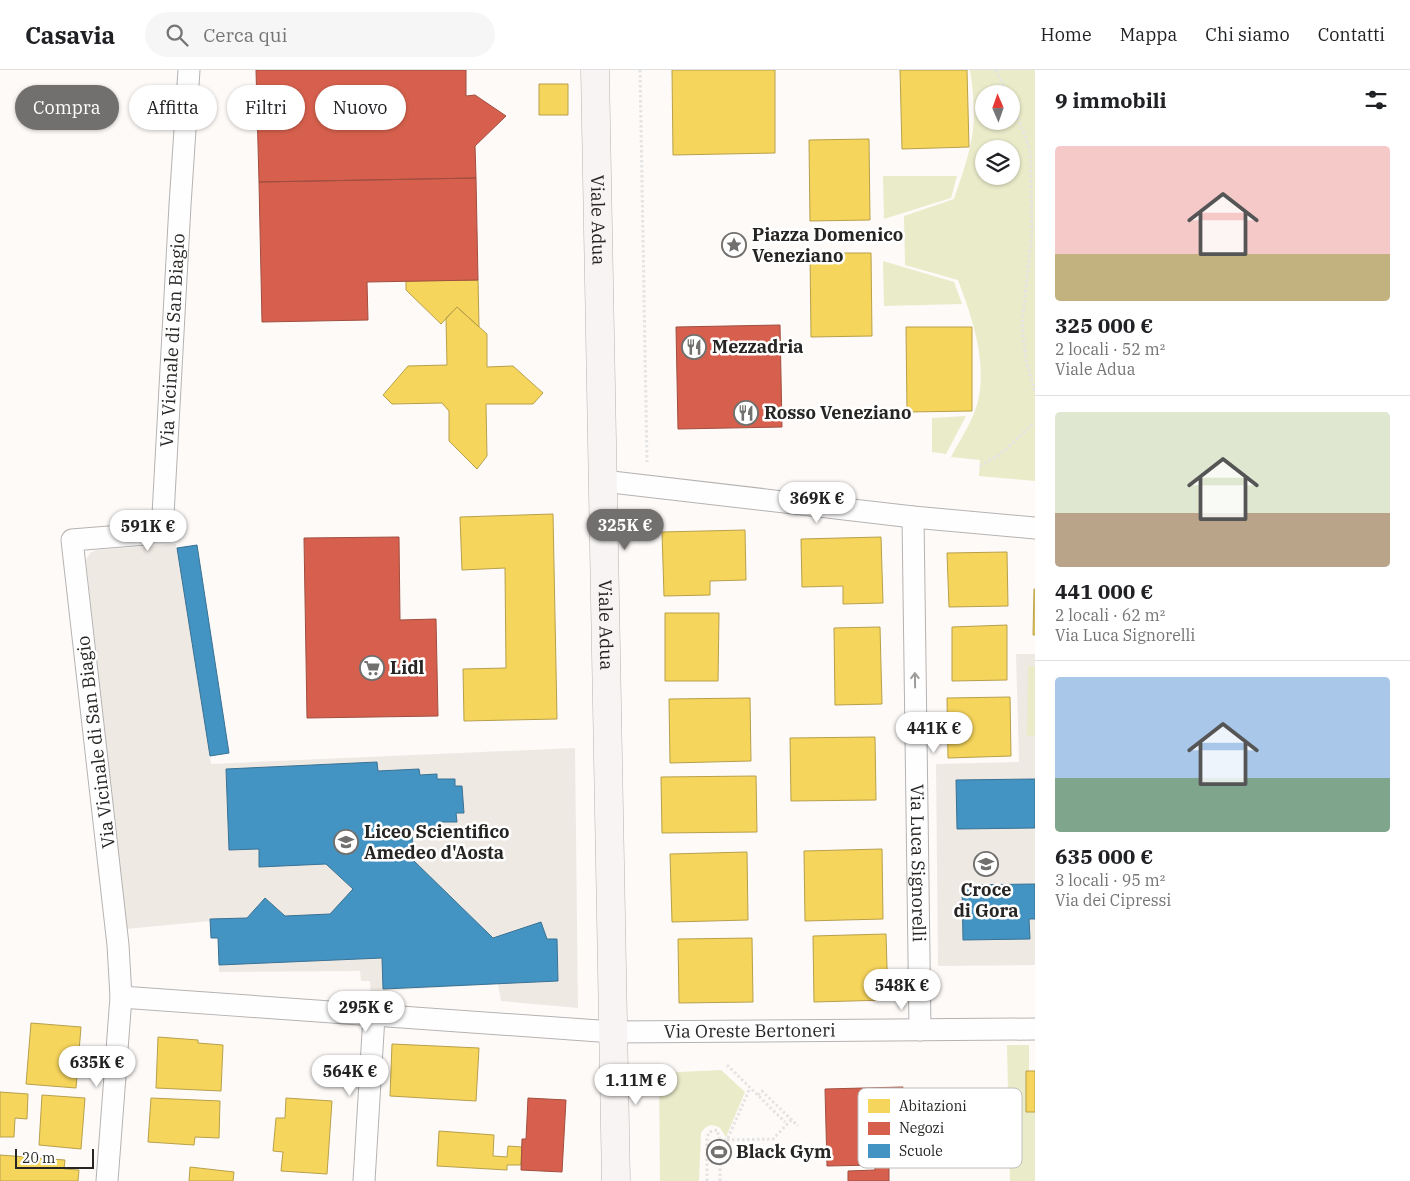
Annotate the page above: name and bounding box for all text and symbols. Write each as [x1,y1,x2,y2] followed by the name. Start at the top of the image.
[145,12,495,57] search box
[25,19,115,51] text: Casavia
[163,21,191,49] icon: search
[203,23,288,47] text: Cerca qui
[1041,23,1092,46] text: Home
[1120,23,1177,46] text: Mappa
[1205,23,1290,46] text: Chi siamo
[1318,23,1385,46] text: Contatti
[15,85,119,130] chip: Compra
[129,85,217,130] chip: Affitta
[227,85,305,130] chip: Filtri
[315,85,406,130] chip: Nuovo
[975,85,1020,130] north arrow
[975,85,1020,185] map controls
[1055,86,1167,114] text: 9 immobili
[1362,86,1390,114] icon: filters
[975,140,1020,185] button: layers
[586,174,611,266] street label: Viale Adua
[1178,179,1268,269] icon: home
[752,223,903,267] place label: Piazza Domenico Veneziano
[721,232,747,258] place icon: Piazza Domenico Veneziano
[155,233,189,448] street label: Via Vicinale di San Biagio
[1055,311,1153,339] text: 325 000 €
[681,334,707,360] restaurant icon: Mezzadria
[712,335,804,358] place label: Mezzadria
[1055,339,1165,359] text: 2 locali · 52 m²
[1055,359,1135,379] text: Viale Adua
[733,400,759,426] restaurant icon: Rosso Veneziano
[764,401,912,424] place label: Rosso Veneziano
[1178,444,1268,534] icon: home
[776,482,858,524] pin: 369K €
[790,488,844,508] text: 369K €
[584,508,666,551] pin: 325K €
[107,510,189,552] pin: 591K €
[598,515,652,535] text: 325K €
[121,516,175,536] text: 591K €
[1055,577,1153,605] text: 441 000 €
[594,579,618,671] street label: Viale Adua
[1055,605,1165,625] text: 2 locali · 62 m²
[1055,625,1195,645] text: Via Luca Signorelli
[71,634,120,850] street label: Via Vicinale di San Biagio
[359,655,385,681] supermarket icon: Lidl
[390,656,425,679] place label: Lidl
[910,673,920,689] one-way arrow
[1178,709,1268,799] icon: home
[893,712,975,754] pin: 441K €
[907,718,961,738] text: 441K €
[906,784,931,942] street label: Via Luca Signorelli
[364,820,509,864] place label: Liceo Scientifico Amedeo d'Aosta
[333,829,359,855] school or university icon: Liceo Scientifico Amedeo d'Aosta
[1055,842,1153,870] text: 635 000 €
[973,851,999,877] school or university icon: Croce di Gora
[1055,870,1165,890] text: 3 locali · 95 m²
[953,878,1019,922] place label: Croce di Gora
[1055,890,1171,910] text: Via dei Cipressi
[861,968,943,1011] pin: 548K €
[875,975,929,995] text: 548K €
[325,990,407,1033] pin: 295K €
[339,997,393,1017] text: 295K €
[664,1018,836,1043] street label: Via Oreste Bertoneri
[56,1046,138,1088] pin: 635K €
[70,1052,124,1072] text: 635K €
[309,1054,391,1097] pin: 564K €
[323,1061,377,1081] text: 564K €
[590,1064,682,1106] pin: 1.11M €
[605,1070,667,1090] text: 1.11M €
[858,1088,1022,1168] legend
[899,1097,967,1115] text: Abitazioni
[899,1119,944,1137] text: Negozi
[706,1139,732,1165] sports icon: Black Gym
[736,1140,832,1163] place label: Black Gym
[899,1142,943,1160] text: Scuole
[15,1146,94,1169] scale bar
[22,1149,55,1167] text: 20 m

